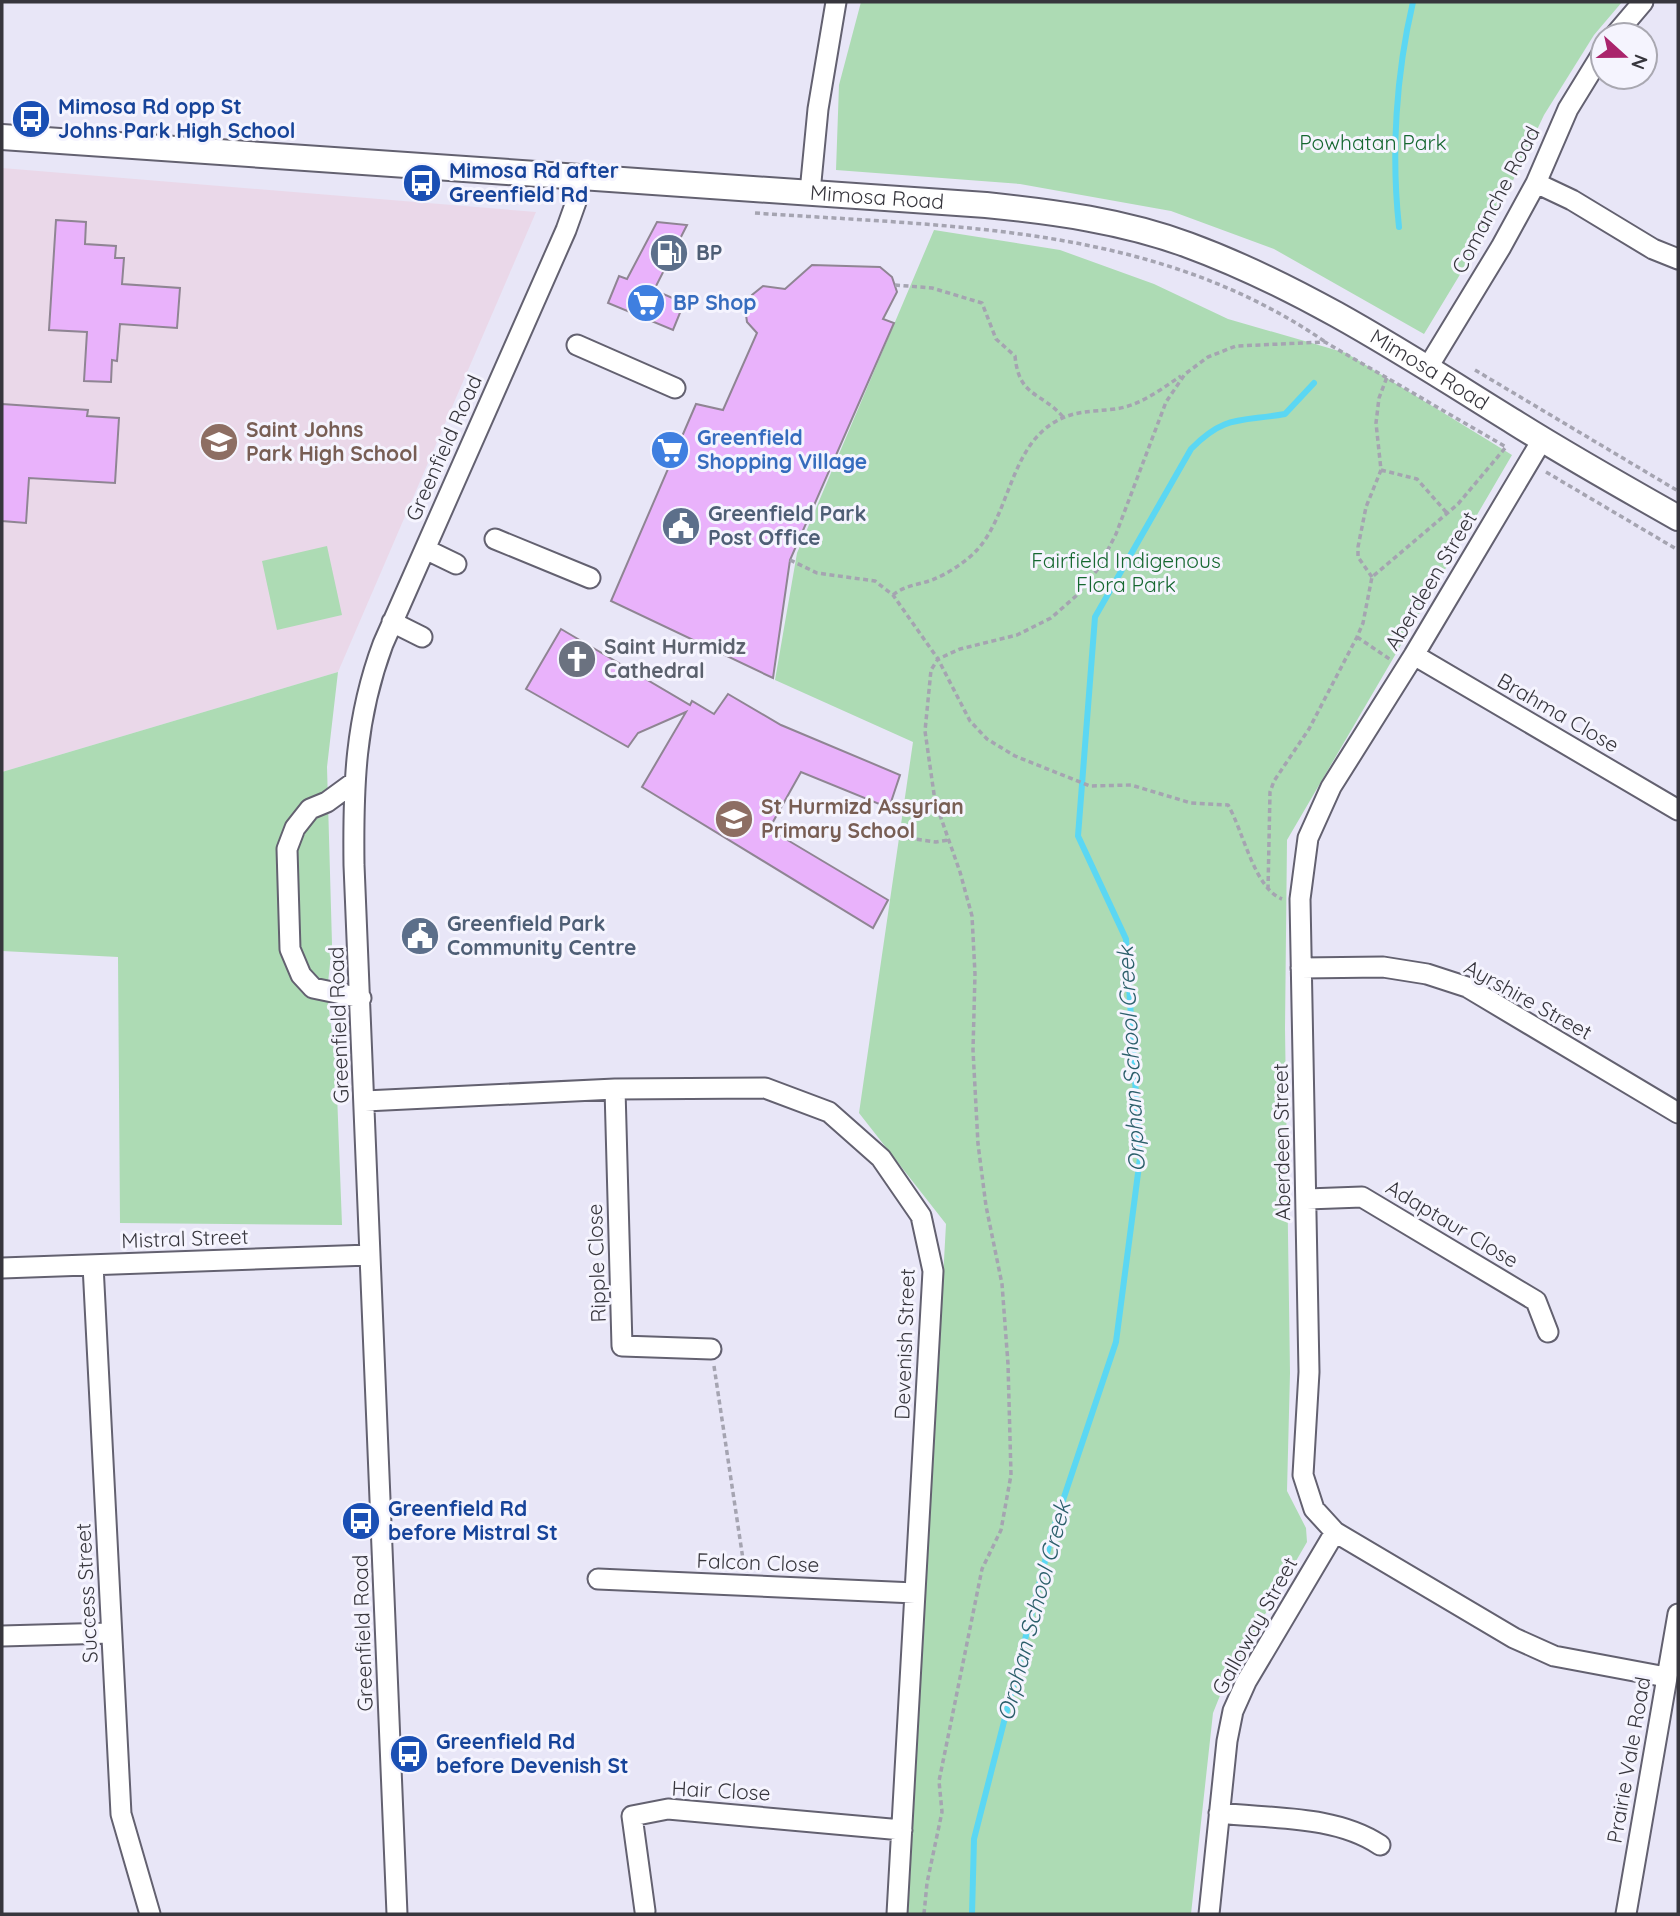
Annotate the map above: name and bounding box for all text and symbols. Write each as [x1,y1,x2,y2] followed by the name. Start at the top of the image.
[1589,21,1659,91] north arrow
[1626,51,1654,73] text: N
[58,93,296,143] place label: Mimosa Rd opp St Johns Park High School
[10,98,52,140] bus stop icon: Mimosa Rd opp St Johns Park High School
[1445,122,1545,278] street label: Comanche Road
[1299,129,1447,155] park label: Powhatan Park
[449,157,619,207] place label: Mimosa Rd after Greenfield Rd
[401,162,443,204] bus stop icon: Mimosa Rd after Greenfield Rd
[809,179,945,214] street label: Mimosa Road
[648,232,690,274] fuel station icon: BP
[696,239,722,265] place label: BP
[625,282,667,324] supermarket icon: BP Shop
[673,289,756,315] place label: BP Shop
[1366,323,1494,415] street label: Mimosa Road
[399,371,487,525] street label: Greenfield Road
[246,416,418,466] place label: Saint Johns Park High School
[198,421,240,463] school or university icon: Saint Johns Park High School
[697,424,867,474] place label: Greenfield Shopping Village
[649,429,691,471] supermarket icon: Greenfield Shopping Village
[708,500,866,550] place label: Greenfield Park Post Office
[660,505,702,547] public building icon: Greenfield Park Post Office
[1378,506,1482,655] street label: Aberdeen Street
[1031,547,1221,597] park label: Fairfield Indigenous Flora Park
[604,633,746,683] place label: Saint Hurmidz Cathedral
[556,638,598,680] church icon: Saint Hurmidz Cathedral
[1493,667,1624,758] street label: Brahma Close
[761,793,964,843] place label: St Hurmizd Assyrian Primary School
[713,798,755,840] school or university icon: St Hurmizd Assyrian Primary School
[447,910,636,960] place label: Greenfield Park Community Centre
[399,915,441,957] public building icon: Greenfield Park Community Centre
[1110,944,1151,1173] water label: Orphan School Creek
[322,946,354,1104] street label: Greenfield Road
[1460,953,1597,1045] street label: Ayrshire Street
[1267,1063,1295,1221] street label: Aberdeen Street
[1382,1173,1523,1273] street label: Adaptaur Close
[581,1203,611,1323] street label: Ripple Close
[121,1223,249,1253] street label: Mistral Street
[888,1268,920,1420] street label: Devenish Street
[388,1495,558,1545] place label: Greenfield Rd before Mistral St
[990,1496,1077,1724] water label: Orphan School Creek
[340,1500,382,1542] bus stop icon: Greenfield Rd before Mistral St
[69,1522,103,1664] street label: Success Street
[696,1547,820,1577] street label: Falcon Close
[1206,1552,1303,1699] street label: Galloway Street
[346,1554,378,1712] street label: Greenfield Road
[1601,1675,1655,1845] street label: Prairie Vale Road
[436,1728,629,1778] place label: Greenfield Rd before Devenish St
[388,1733,430,1775] bus stop icon: Greenfield Rd before Devenish St
[671,1774,771,1806] street label: Hair Close

